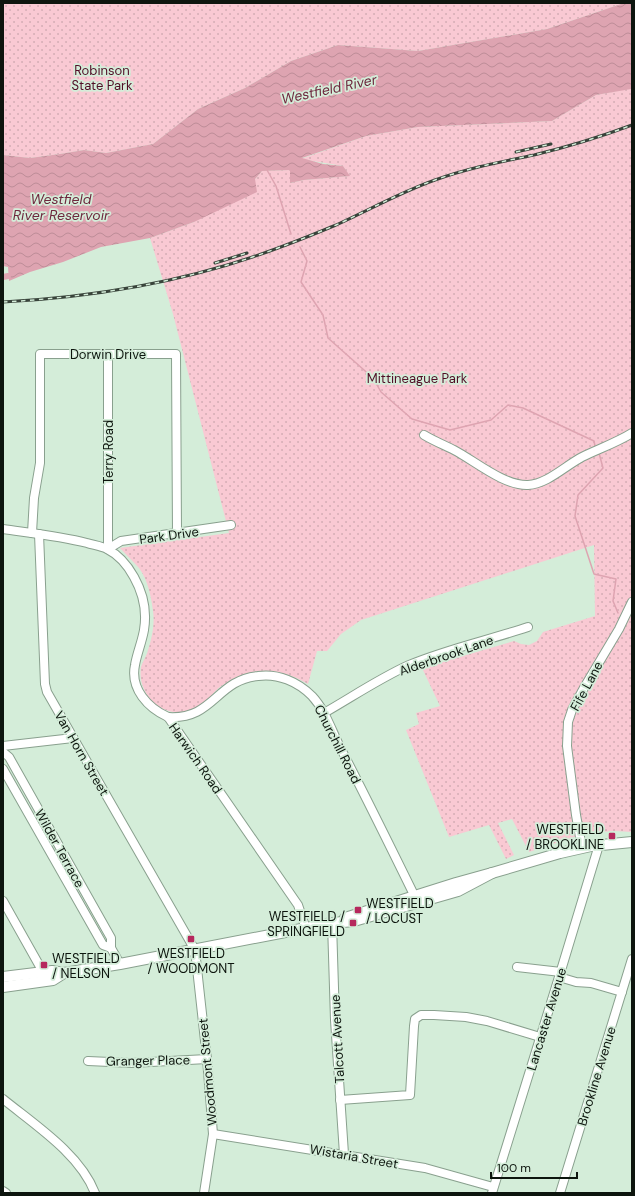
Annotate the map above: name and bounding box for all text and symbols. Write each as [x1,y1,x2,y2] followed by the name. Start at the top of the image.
[72,62,133,94] park label: Robinson State Park
[280,70,379,108] water label: Westfield River
[13,190,110,224] water label: Westfield River Reservoir
[70,346,146,363] street label: Dorwin Drive
[367,370,468,387] park label: Mittineague Park
[100,420,117,484] street label: Terry Road
[138,523,200,548] street label: Park Drive
[397,631,496,680] street label: Alderbrook Lane
[566,658,607,714] street label: Fife Lane
[310,702,365,787] street label: Churchill Road
[50,708,113,799] street label: Van Horn Street
[165,720,226,797] street label: Harwich Road
[31,806,88,891] street label: Wilder Terrace
[526,821,604,853] place label: WESTFIELD / BROOKLINE
[607,831,617,841] marker: WESTFIELD / BROOKLINE
[366,895,434,927] place label: WESTFIELD / LOCUST
[353,905,363,915] marker: WESTFIELD / LOCUST
[267,908,345,940] place label: WESTFIELD / SPRINGFIELD
[348,918,358,928] marker: WESTFIELD / SPRINGFIELD
[186,934,196,944] marker: WESTFIELD / WOODMONT
[147,945,235,977] place label: WESTFIELD / WOODMONT
[52,950,120,982] place label: WESTFIELD / NELSON
[39,960,49,970] marker: WESTFIELD / NELSON
[523,966,570,1073] street label: Lancaster Avenue
[327,994,348,1084] street label: Talcott Avenue
[194,1018,221,1126] street label: Woodmont Street
[573,1024,620,1128] street label: Brookline Avenue
[106,1051,190,1070] street label: Granger Place
[308,1140,399,1173] street label: Wistaria Street
[491,1154,577,1180] scale bar
[497,1160,531,1176] text: 100 m

